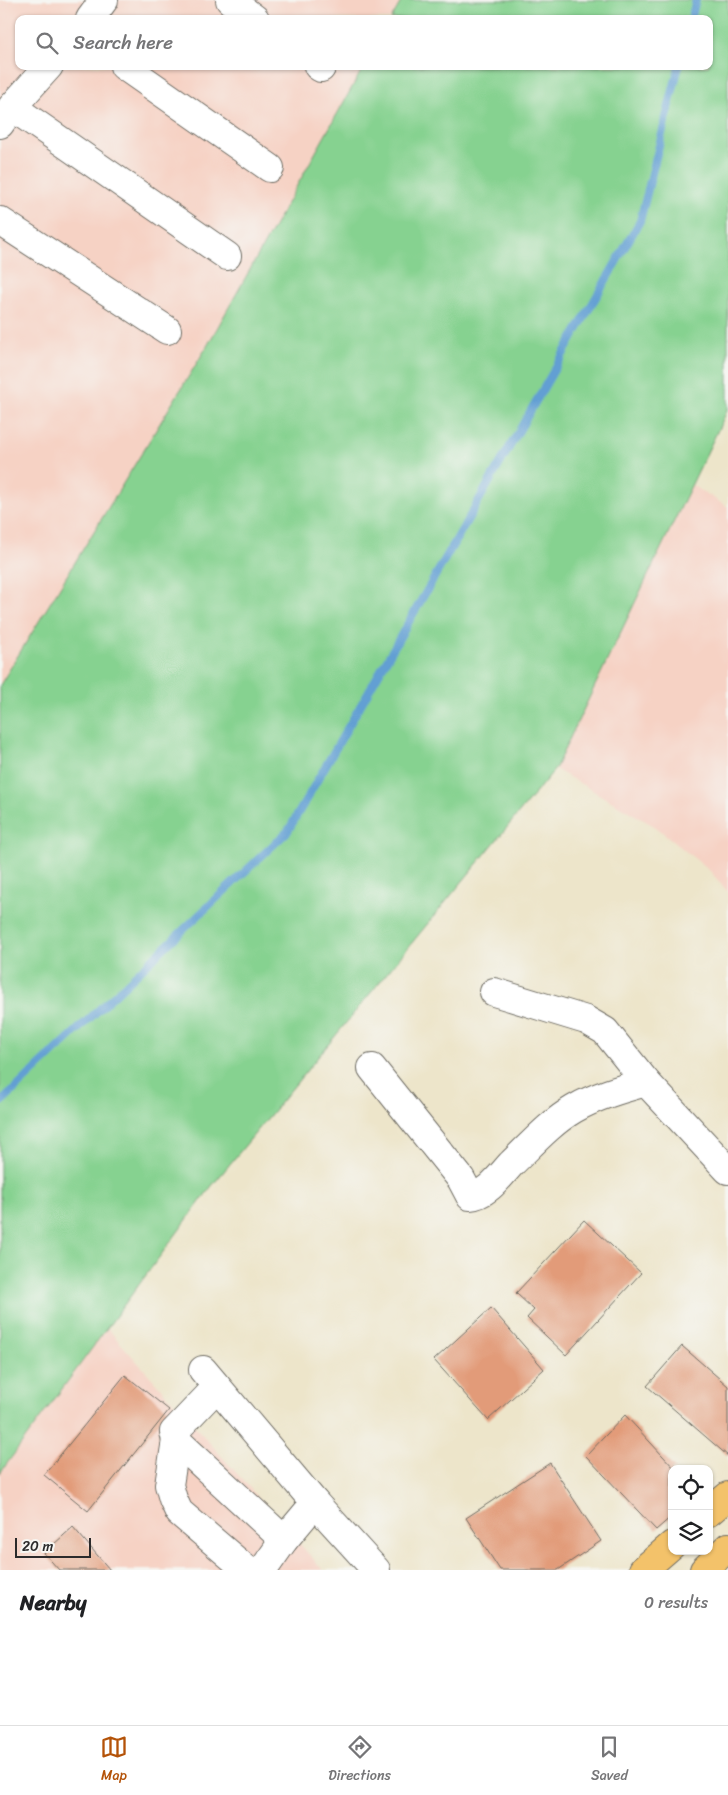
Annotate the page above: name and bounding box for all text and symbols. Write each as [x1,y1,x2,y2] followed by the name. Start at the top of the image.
[15,15,713,70] search box
[73,26,173,59] text: Search here
[33,29,61,57] icon: search
[668,1465,713,1555] map controls
[668,1465,713,1510] button: locate
[668,1510,713,1555] button: layers
[22,1534,53,1559] text: 20 m
[15,1535,91,1558] scale bar
[20,1584,86,1622] text: Nearby
[644,1588,708,1617] text: 0 results
[100,1733,128,1788] tab: Map
[328,1733,391,1788] tab: Directions
[591,1733,628,1788] tab: Saved

